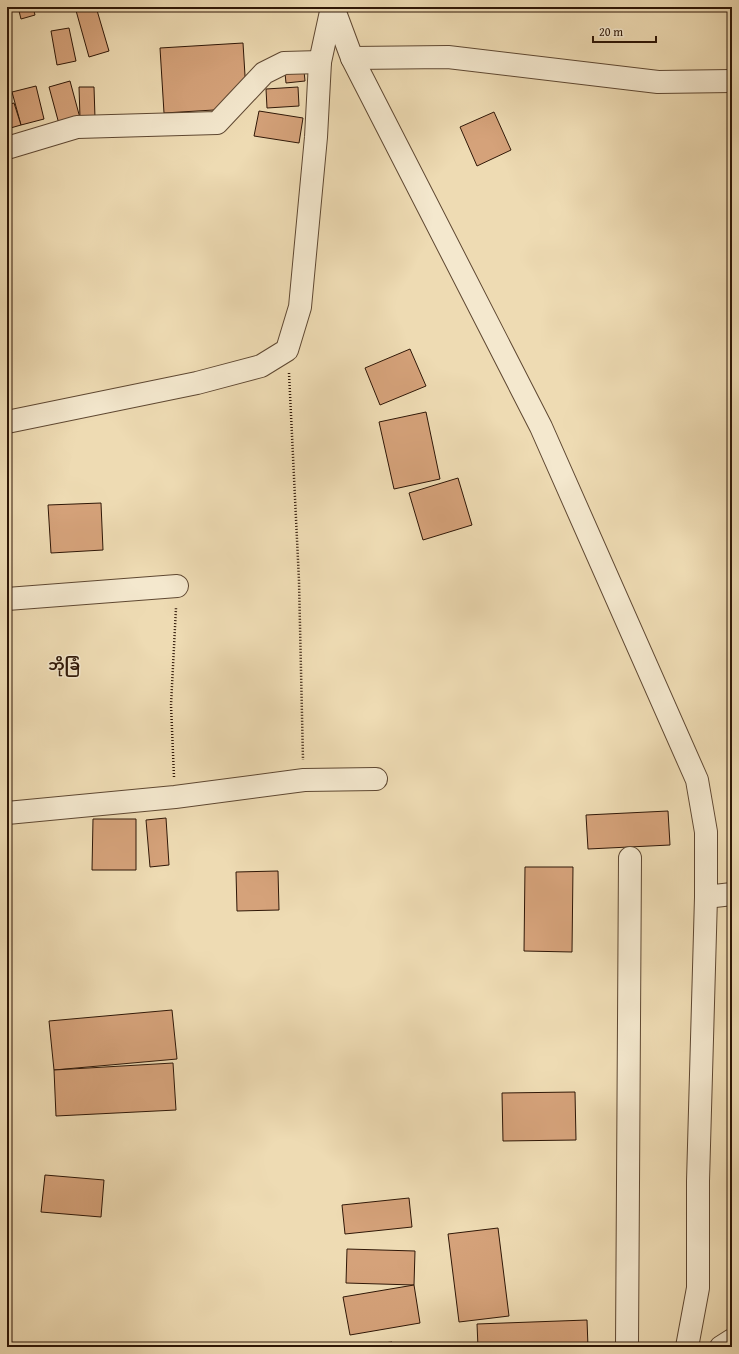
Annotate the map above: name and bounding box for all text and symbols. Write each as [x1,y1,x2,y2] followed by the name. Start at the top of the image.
[593,18,656,44] scale bar
[599,23,623,40] text: 20 m
[48,654,80,677] district label: ဘိုခြံ

